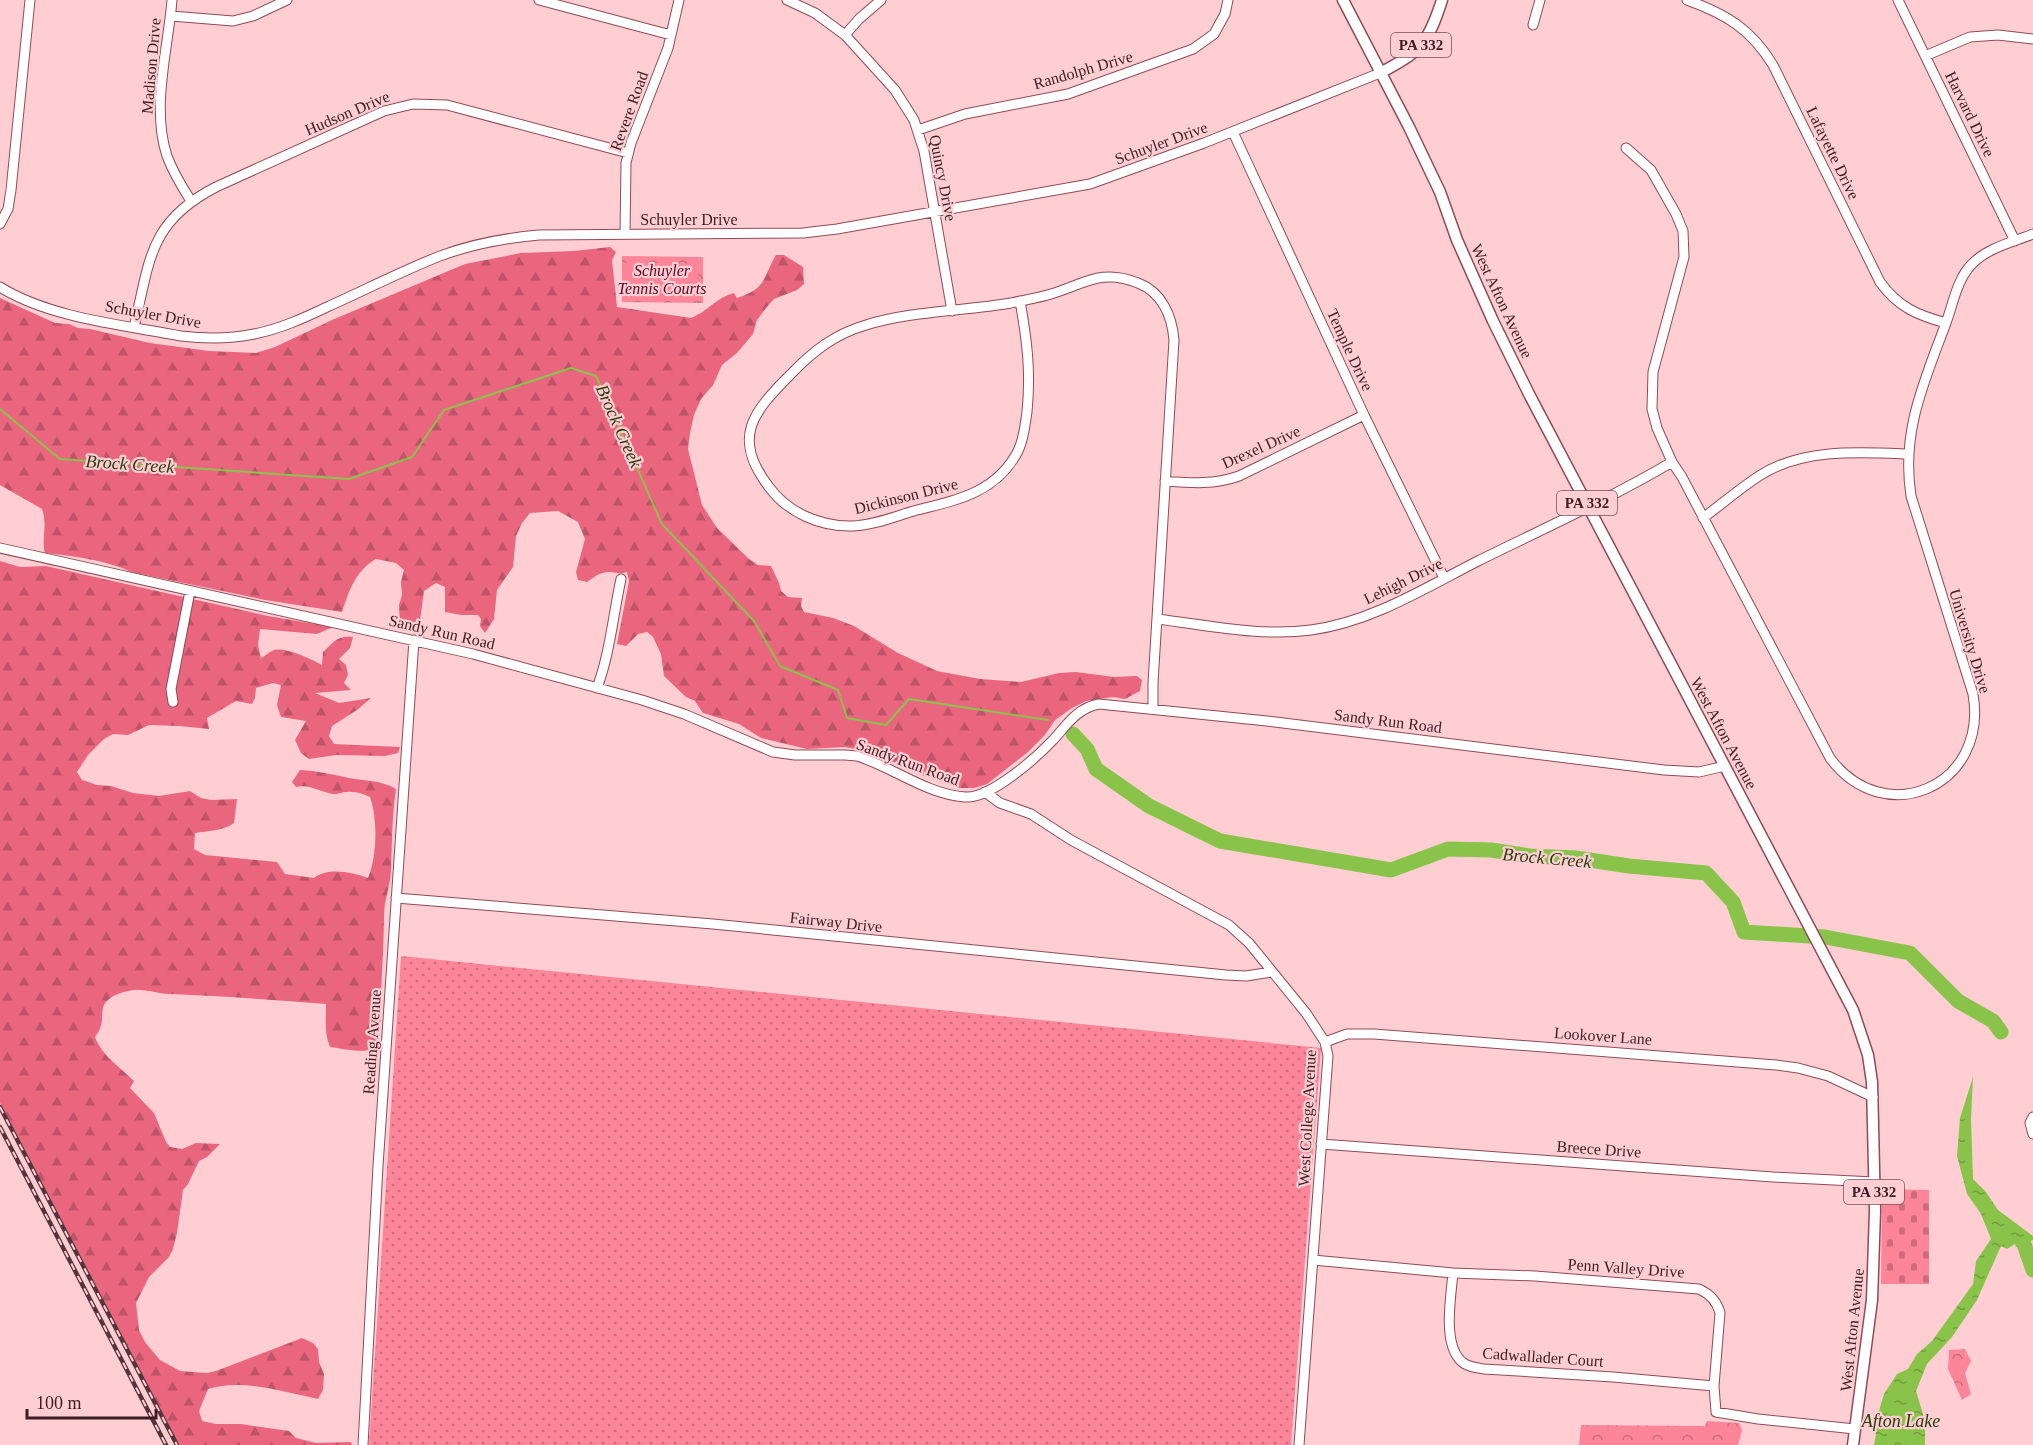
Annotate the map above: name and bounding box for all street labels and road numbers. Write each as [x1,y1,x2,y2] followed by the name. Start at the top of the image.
[138,17,164,115] street label: Madison Drive
[1391,33,1451,57] road number: PA 332
[1031,48,1135,93] street label: Randolph Drive
[607,69,651,153] street label: Revere Road
[1942,69,1998,159] street label: Harvard Drive
[302,88,392,138] street label: Hudson Drive
[1802,104,1863,202] street label: Lafayette Drive
[1112,118,1210,169] street label: Schuyler Drive
[925,133,960,223] street label: Quincy Drive
[640,211,738,229] street label: Schuyler Drive
[1468,241,1536,361] street label: West Afton Avenue
[103,297,202,332] street label: Schuyler Drive
[1323,306,1376,394] street label: Temple Drive
[1219,422,1303,472] street label: Drexel Drive
[852,475,960,517] street label: Dickinson Drive
[1557,491,1617,515] road number: PA 332
[1361,555,1446,608] street label: Lehigh Drive
[1945,587,1994,695] street label: University Drive
[387,612,497,653] street label: Sandy Run Road
[1687,674,1761,792] street label: West Afton Avenue
[1333,706,1443,737] street label: Sandy Run Road
[854,735,962,789] street label: Sandy Run Road
[789,909,883,936] street label: Fairway Drive
[360,989,385,1095] street label: Reading Avenue
[1553,1024,1653,1048] street label: Lookover Lane
[1295,1049,1320,1187] street label: West College Avenue
[1556,1138,1642,1160] street label: Breece Drive
[1844,1180,1904,1204] road number: PA 332
[1567,1255,1685,1282] street label: Penn Valley Drive
[1837,1268,1867,1392] street label: West Afton Avenue
[1482,1344,1605,1370] street label: Cadwallader Court

